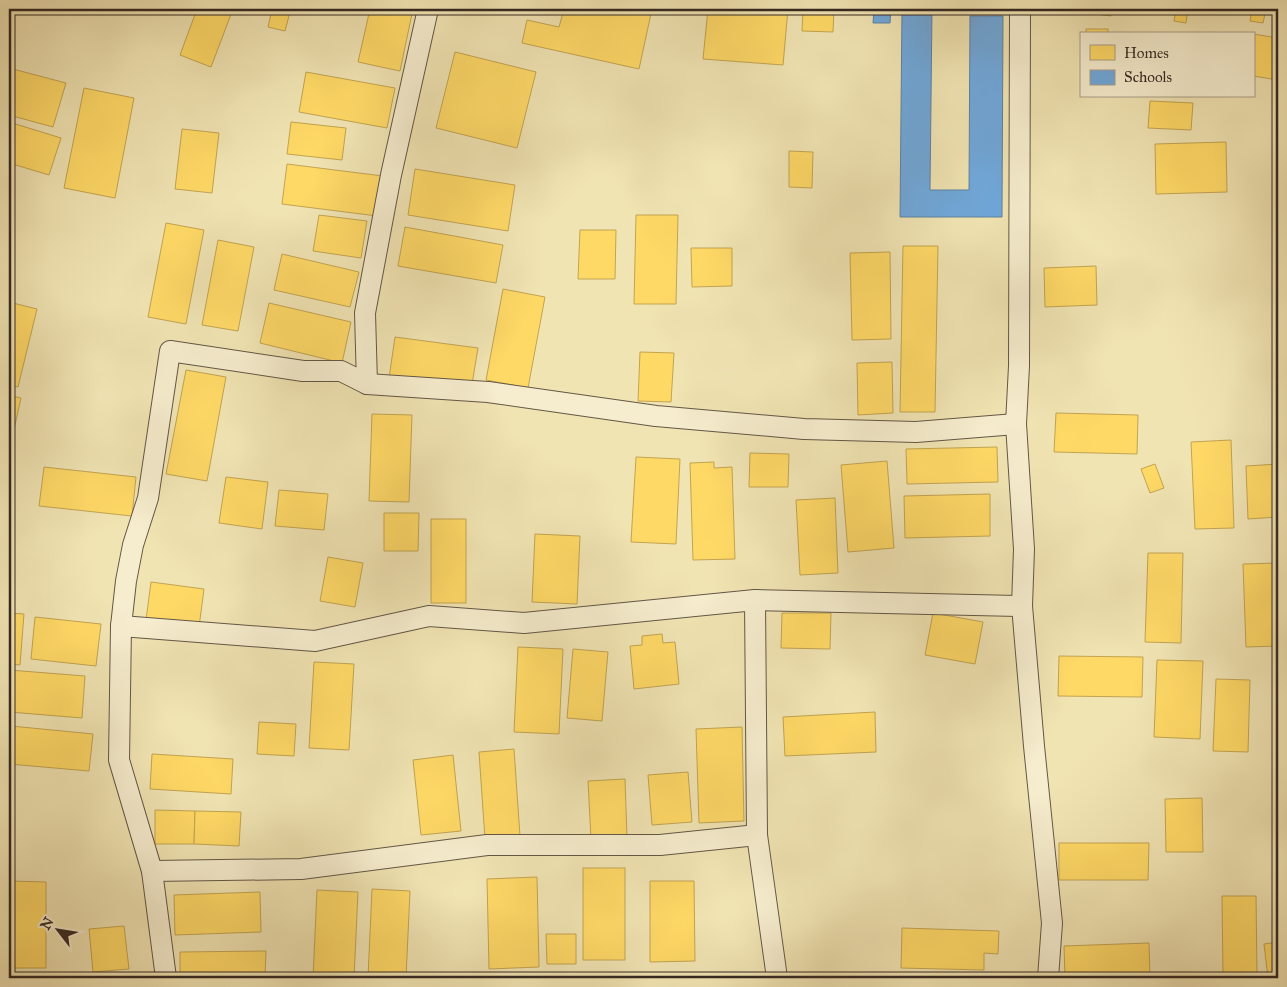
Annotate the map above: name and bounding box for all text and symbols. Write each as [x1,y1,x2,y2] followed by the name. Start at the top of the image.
[1080,32,1254,98] legend
[1124,44,1169,62] text: Homes
[1124,68,1172,86] text: Schools
[32,904,82,954] north arrow
[37,914,58,933] text: N

